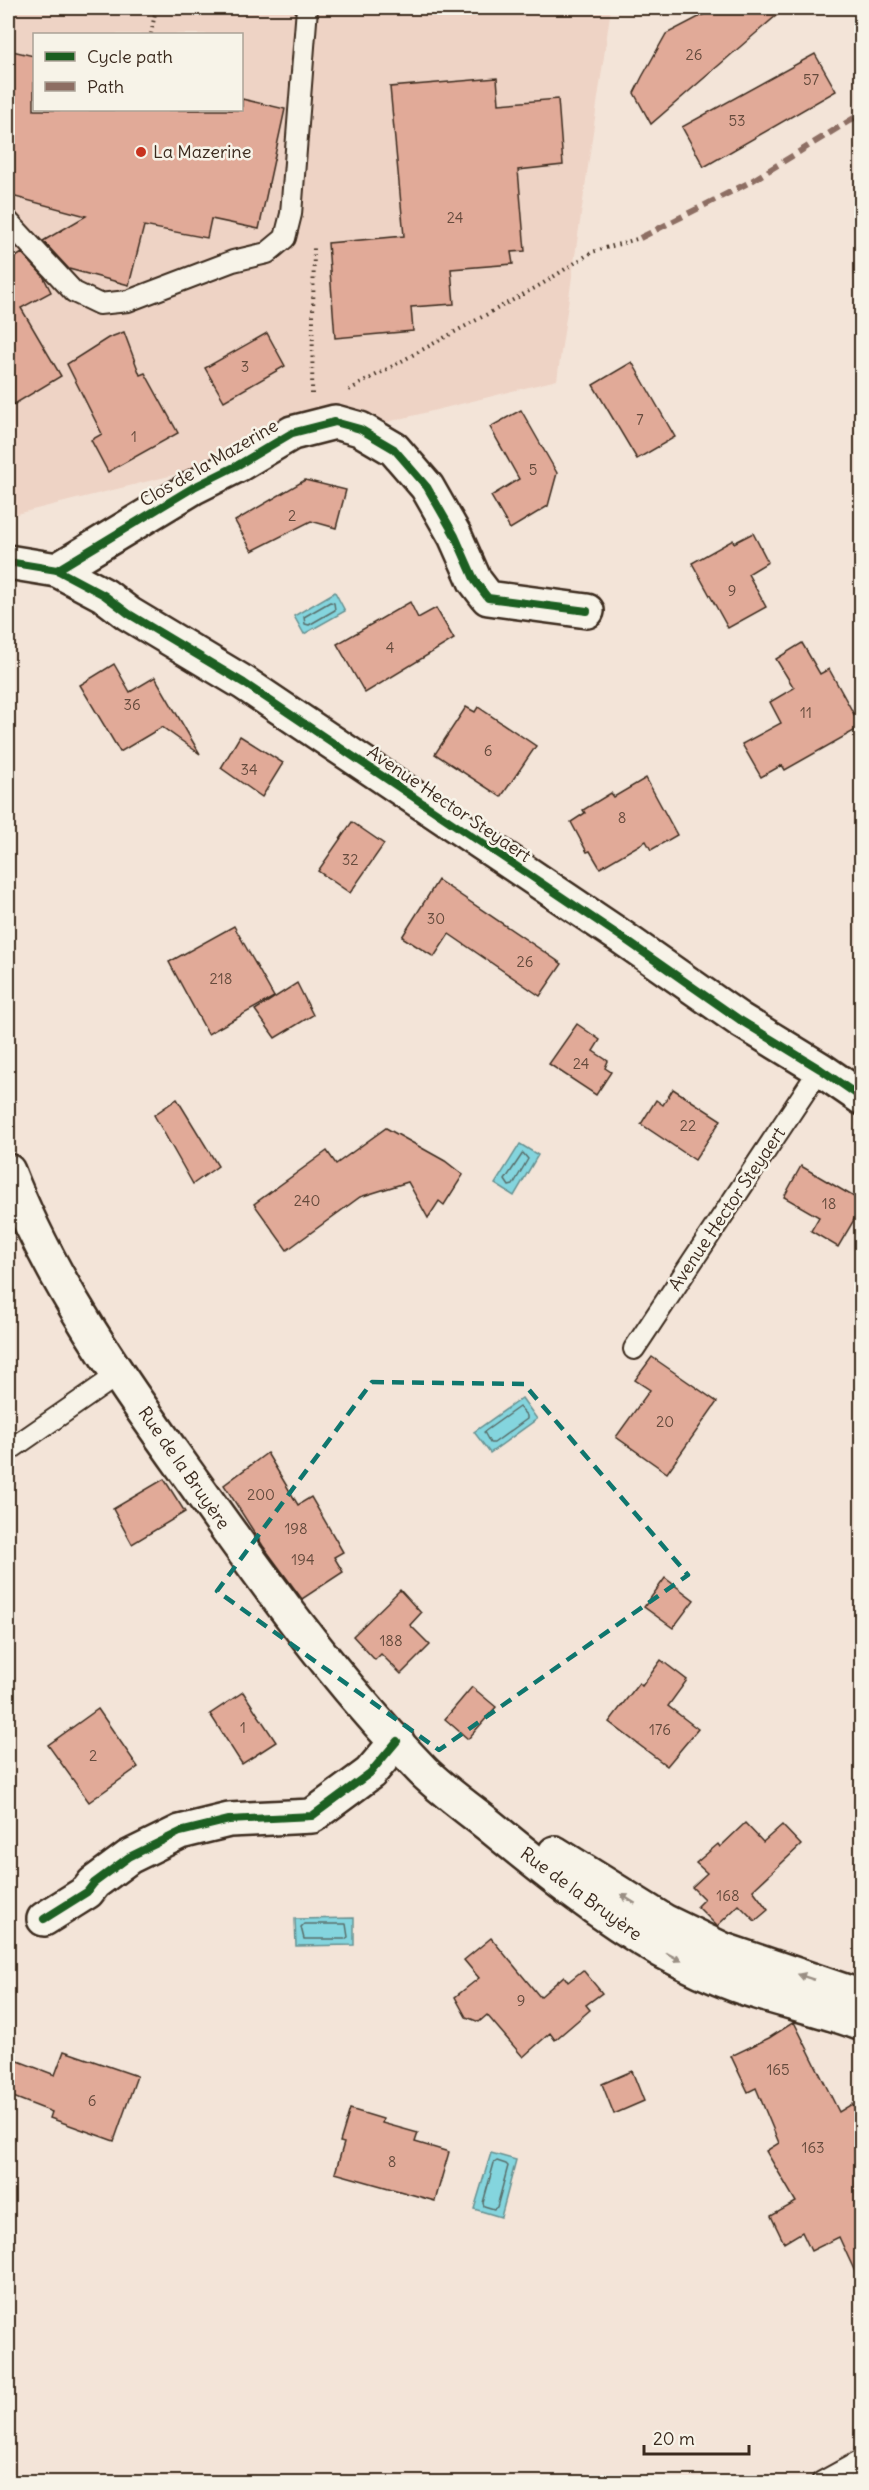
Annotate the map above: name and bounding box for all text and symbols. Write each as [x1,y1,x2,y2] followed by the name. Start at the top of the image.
[33,33,243,111] legend
[87,45,173,68] text: Cycle path
[686,45,702,64] house number: 26
[803,70,819,89] house number: 57
[87,75,124,98] text: Path
[728,111,746,130] house number: 53
[153,140,251,163] place label: La Mazerine
[134,145,148,159] marker: La Mazerine
[447,208,464,227] house number: 24
[241,357,249,376] house number: 3
[636,410,644,429] house number: 7
[136,414,282,511] street label: Clos de la Mazerine
[131,427,137,446] house number: 1
[529,460,537,479] house number: 5
[288,506,296,525] house number: 2
[728,581,736,600] house number: 9
[386,638,395,657] house number: 4
[123,695,141,714] house number: 36
[800,703,812,722] house number: 11
[363,740,536,867] street label: Avenue Hector Steyaert
[484,741,492,760] house number: 6
[240,760,258,779] house number: 34
[618,808,626,827] house number: 8
[342,850,358,869] house number: 32
[427,909,445,928] house number: 30
[517,952,533,971] house number: 26
[210,969,232,988] house number: 218
[573,1054,590,1073] house number: 24
[680,1116,696,1135] house number: 22
[663,1122,790,1295] street label: Avenue Hector Steyaert
[294,1191,320,1210] house number: 240
[822,1194,836,1213] house number: 18
[133,1402,235,1534] street label: Rue de la Bruyère
[656,1412,674,1431] house number: 20
[247,1485,275,1504] house number: 200
[284,1519,308,1538] house number: 198
[291,1550,315,1569] house number: 194
[379,1631,403,1650] house number: 188
[240,1718,246,1737] house number: 1
[649,1720,671,1739] house number: 176
[89,1746,97,1765] house number: 2
[516,1842,647,1945] street label: Rue de la Bruyère
[716,1886,740,1905] house number: 168
[620,1894,636,1905] one-way arrow
[665,1952,682,1962] one-way arrow
[797,1972,815,1982] one-way arrow
[517,1991,525,2010] house number: 9
[766,2060,790,2079] house number: 165
[88,2091,96,2110] house number: 6
[801,2138,825,2157] house number: 163
[388,2152,396,2171] house number: 8
[644,2418,749,2456] scale bar
[653,2427,695,2450] text: 20 m

